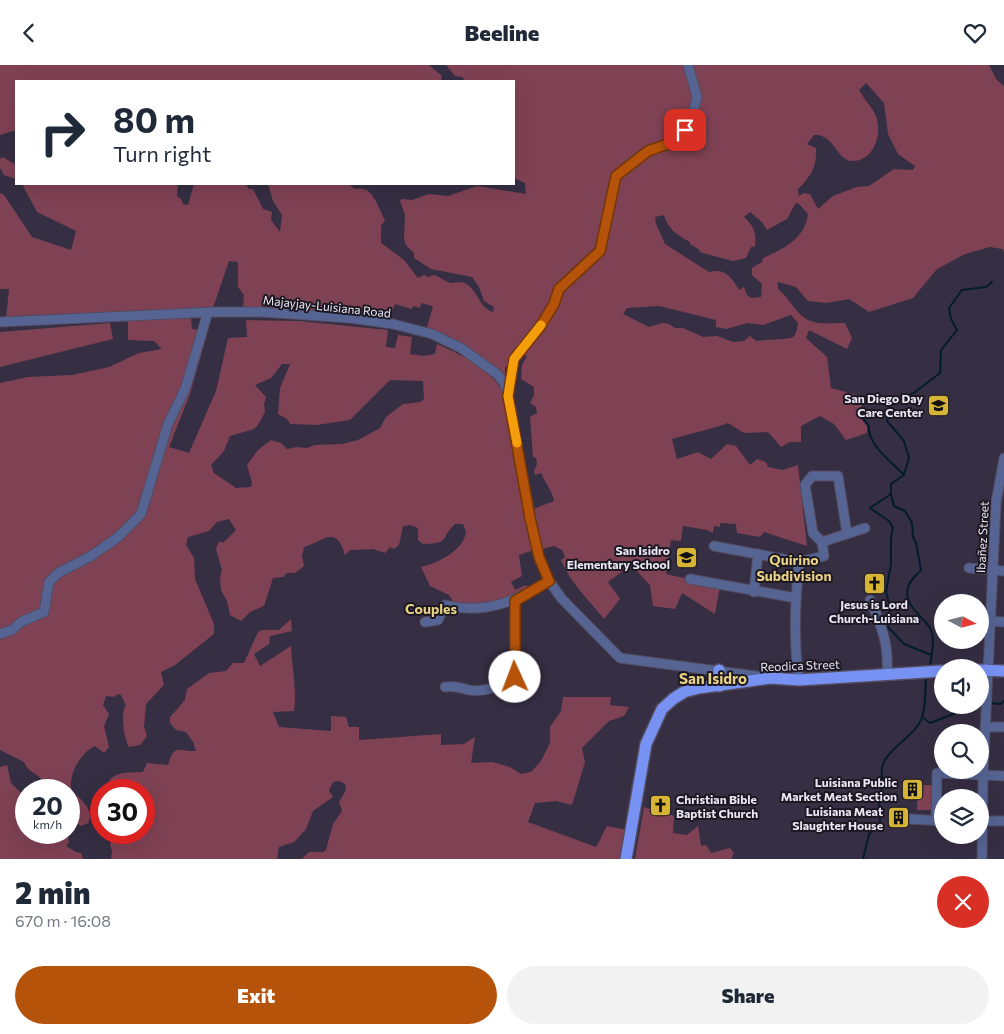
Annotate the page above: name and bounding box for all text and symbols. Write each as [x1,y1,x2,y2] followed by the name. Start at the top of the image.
[15,19,43,47] icon: back
[465,19,539,46] text: Beeline
[961,19,989,47] icon: heart
[113,97,195,140] text: 80 m
[30,100,95,165] icon: right
[664,109,706,151] pin
[671,116,699,144] icon: arrive
[113,140,211,167] text: Turn right
[262,292,392,320] street label: Majayjay-Luisiana Road
[844,391,923,419] place label: San Diego Day Care Center
[927,393,951,417] school or university icon: San Diego Day Care Center
[973,501,991,573] street label: Ibañez Street
[567,543,670,571] place label: San Isidro Elementary School
[674,545,698,569] school or university icon: San Isidro Elementary School
[756,551,832,584] district label: Quirino Subdivision
[862,571,886,595] church icon: Jesus is Lord Church-Luisiana
[934,594,989,649] north arrow
[934,594,989,844] map controls
[829,597,919,625] place label: Jesus is Lord Church-Luisiana
[405,600,457,617] district label: Couples
[488,650,540,702] position arrow
[760,657,840,673] street label: Reodica Street
[934,659,989,714] button: sound
[679,669,747,687] district label: San Isidro
[934,724,989,779] button: search
[781,775,897,803] place label: Luisiana Public Market Meat Section
[901,777,925,801] building icon: Luisiana Public Market Meat Section
[90,779,155,844] speed limit sign: 30
[934,789,989,844] button: layers
[32,790,63,820] text: 20
[676,792,758,820] place label: Christian Bible Baptist Church
[648,794,672,818] church icon: Christian Bible Baptist Church
[792,804,883,832] place label: Luisiana Meat Slaughter House
[887,806,911,830] building icon: Luisiana Meat Slaughter House
[33,817,62,831] text: km/h
[15,873,90,910] text: 2 min
[937,876,989,928] button: close
[15,911,111,930] text: 670 m · 16:08
[15,966,497,1024] button: Exit
[507,966,989,1024] button: Share

